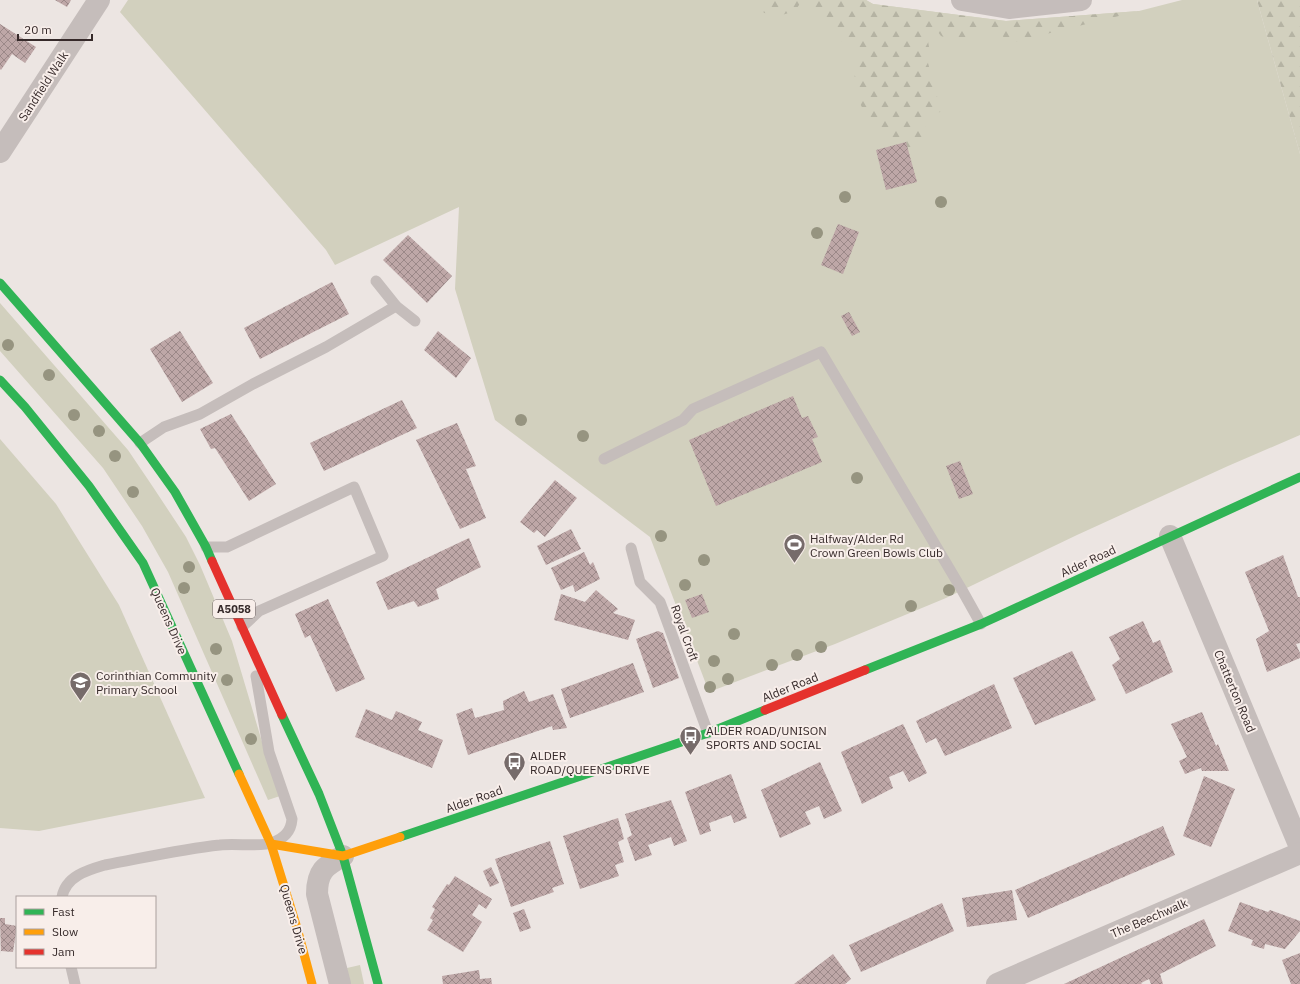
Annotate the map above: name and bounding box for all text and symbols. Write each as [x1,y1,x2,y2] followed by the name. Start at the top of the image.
[18,16,92,42] scale bar
[24,22,52,37] text: 20 m
[15,48,71,124] street label: Sandfield Walk
[810,531,943,560] place label: Halfway/Alder Rd Crown Green Bowls Club
[781,532,807,565] sports icon: Halfway/Alder Rd Crown Green Bowls Club
[1058,542,1118,580] street label: Alder Road
[148,585,191,657] street label: Queens Drive
[213,600,255,618] road number: A5058
[668,603,702,663] street label: Royal Croft
[1211,648,1259,734] street label: Chatterton Road
[96,668,216,697] place label: Corinthian Community Primary School
[68,669,94,702] school or university icon: Corinthian Community Primary School
[760,669,820,705] street label: Alder Road
[706,723,827,752] place label: ALDER ROAD/UNISON SPORTS AND SOCIAL
[678,724,704,757] bus stop icon: ALDER ROAD/UNISON SPORTS AND SOCIAL
[530,748,650,777] place label: ALDER ROAD/QUEENS DRIVE
[502,749,528,782] bus stop icon: ALDER ROAD/QUEENS DRIVE
[444,782,504,816] street label: Alder Road
[277,882,311,956] street label: Queens Drive
[1108,895,1190,941] street label: The Beechwalk
[16,896,156,968] legend
[52,904,75,919] text: Fast
[52,924,78,939] text: Slow
[52,944,75,959] text: Jam

